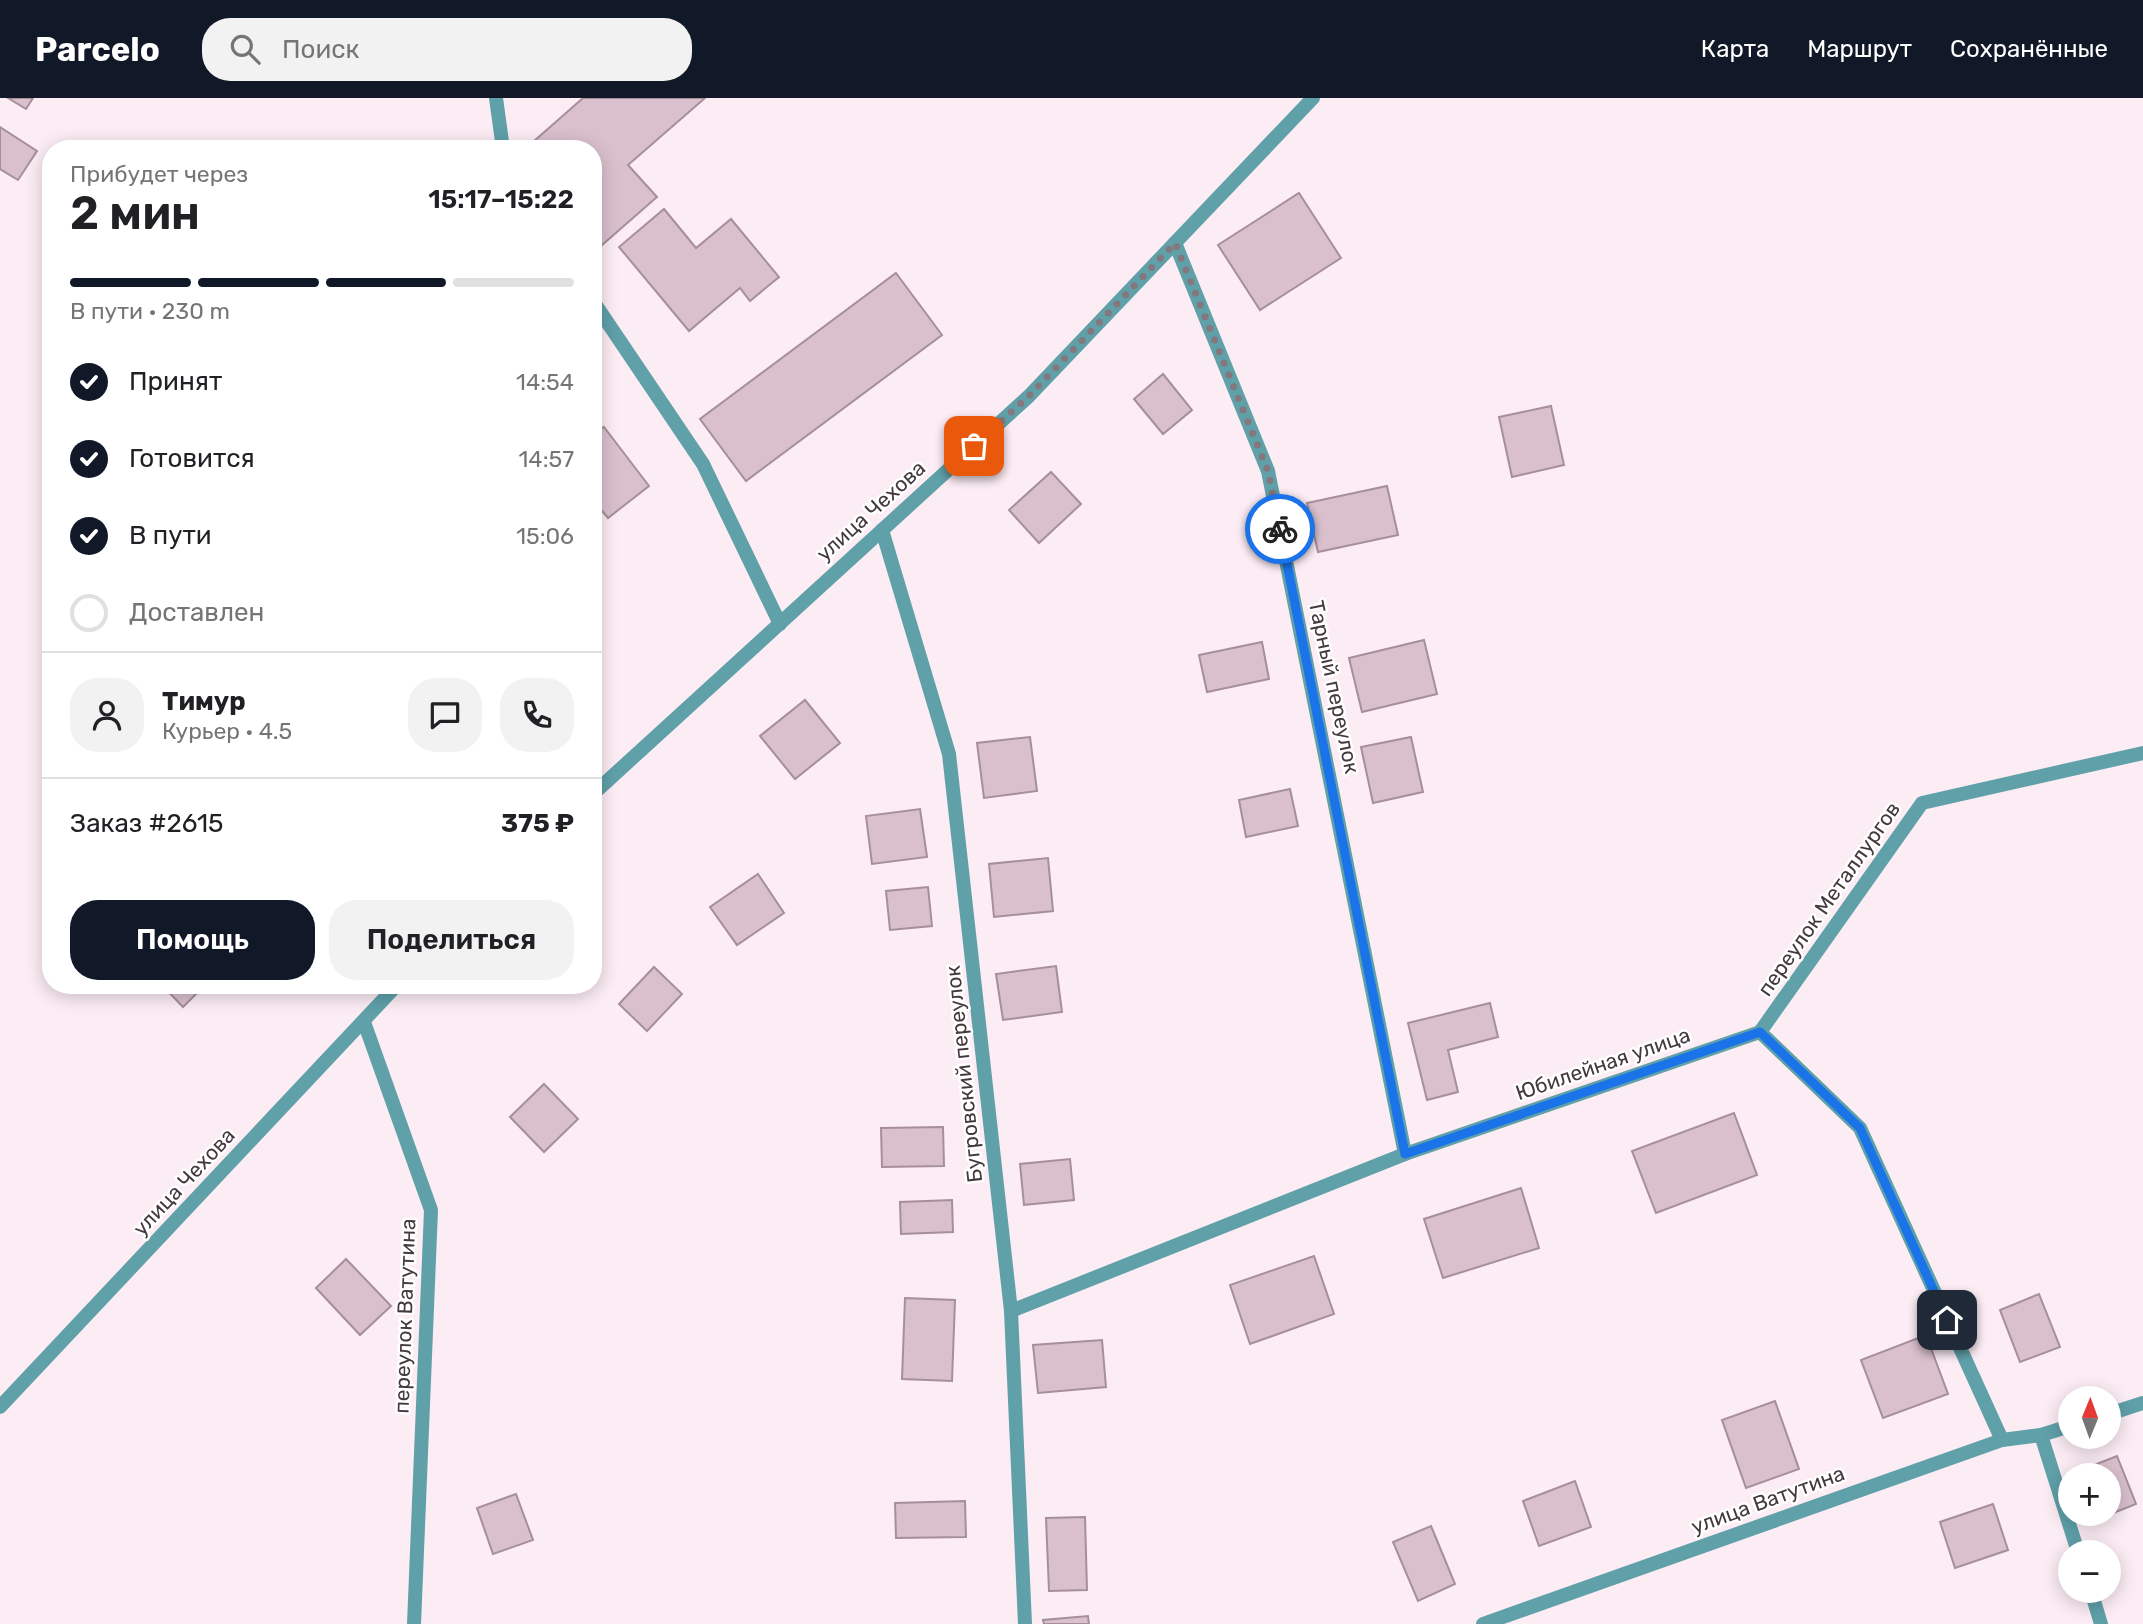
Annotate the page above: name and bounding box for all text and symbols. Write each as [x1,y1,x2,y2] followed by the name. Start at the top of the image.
[202,18,692,81] search box
[35,30,160,69] text: Parcelo
[226,30,264,68] icon: search
[282,34,360,65] text: Поиск
[1701,35,1769,63] text: Карта
[1807,35,1912,63] text: Маршрут
[1950,35,2108,63] text: Сохранённые
[70,160,248,188] text: Прибудет через
[428,184,574,215] text: 15:17–15:22
[70,186,200,241] text: 2 мин
[70,297,230,325] text: В пути · 230 m
[70,363,108,401] icon: check
[129,366,222,397] text: Принят
[516,368,574,396] text: 14:54
[944,416,1004,476] pin
[955,427,993,465] icon: bag
[70,440,108,478] icon: check
[129,443,255,474] text: Готовится
[519,445,574,473] text: 14:57
[811,455,930,566] street label: улица Чехова
[1245,494,1315,564] courier
[1261,510,1299,548] icon: bike
[70,517,108,555] icon: check
[129,520,212,551] text: В пути
[516,522,574,550] text: 15:06
[129,597,264,628] text: Доставлен
[1304,598,1365,776] street label: Тарный переулок
[70,678,144,752] button: person
[408,678,482,752] button: chat
[500,678,574,752] button: phone
[162,686,246,717] text: Тимур
[162,717,292,745] text: Курьер · 4.5
[1752,797,1905,1001] street label: переулок Металлургов
[70,808,223,839] text: Заказ #2615
[501,808,574,839] text: 375 ₽
[70,900,315,980] button: Помощь
[329,900,574,980] button: Поделиться
[940,964,987,1184] street label: Бугровский переулок
[1512,1022,1693,1105] street label: Юбилейная улица
[128,1123,240,1241] street label: улица Чехова
[389,1218,420,1414] street label: переулок Ватутина
[1917,1290,1977,1350] pin
[1928,1301,1966,1339] icon: home
[2058,1386,2121,1449] north arrow
[2058,1386,2121,1603] map controls
[1688,1460,1848,1539] street label: улица Ватутина
[2058,1463,2121,1526] button: +
[2058,1540,2121,1603] button: −

